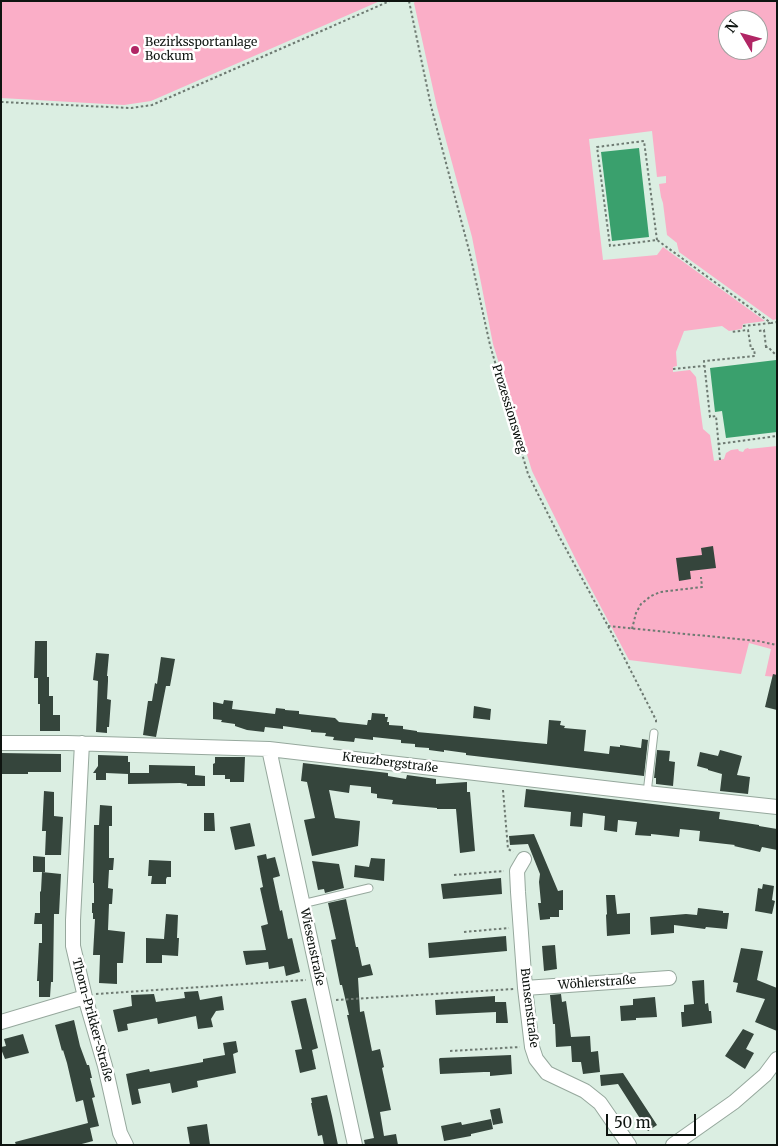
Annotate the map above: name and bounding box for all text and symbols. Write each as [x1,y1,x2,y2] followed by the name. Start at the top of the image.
[718,10,768,60] north arrow
[721,17,742,36] text: N
[145,36,257,64] place label: Bezirkssportanlage Bockum
[129,44,141,56] marker: Bezirkssportanlage Bockum
[489,363,529,455] street label: Prozessionsweg
[341,750,439,776] street label: Kreuzbergstraße
[297,907,327,987] street label: Wiesenstraße
[69,956,115,1084] street label: Thorn-Prikker-Straße
[517,967,541,1049] street label: Bunsenstraße
[557,973,637,993] street label: Wöhlerstraße
[608,1104,698,1136] scale bar
[614,1113,651,1132] text: 50 m

